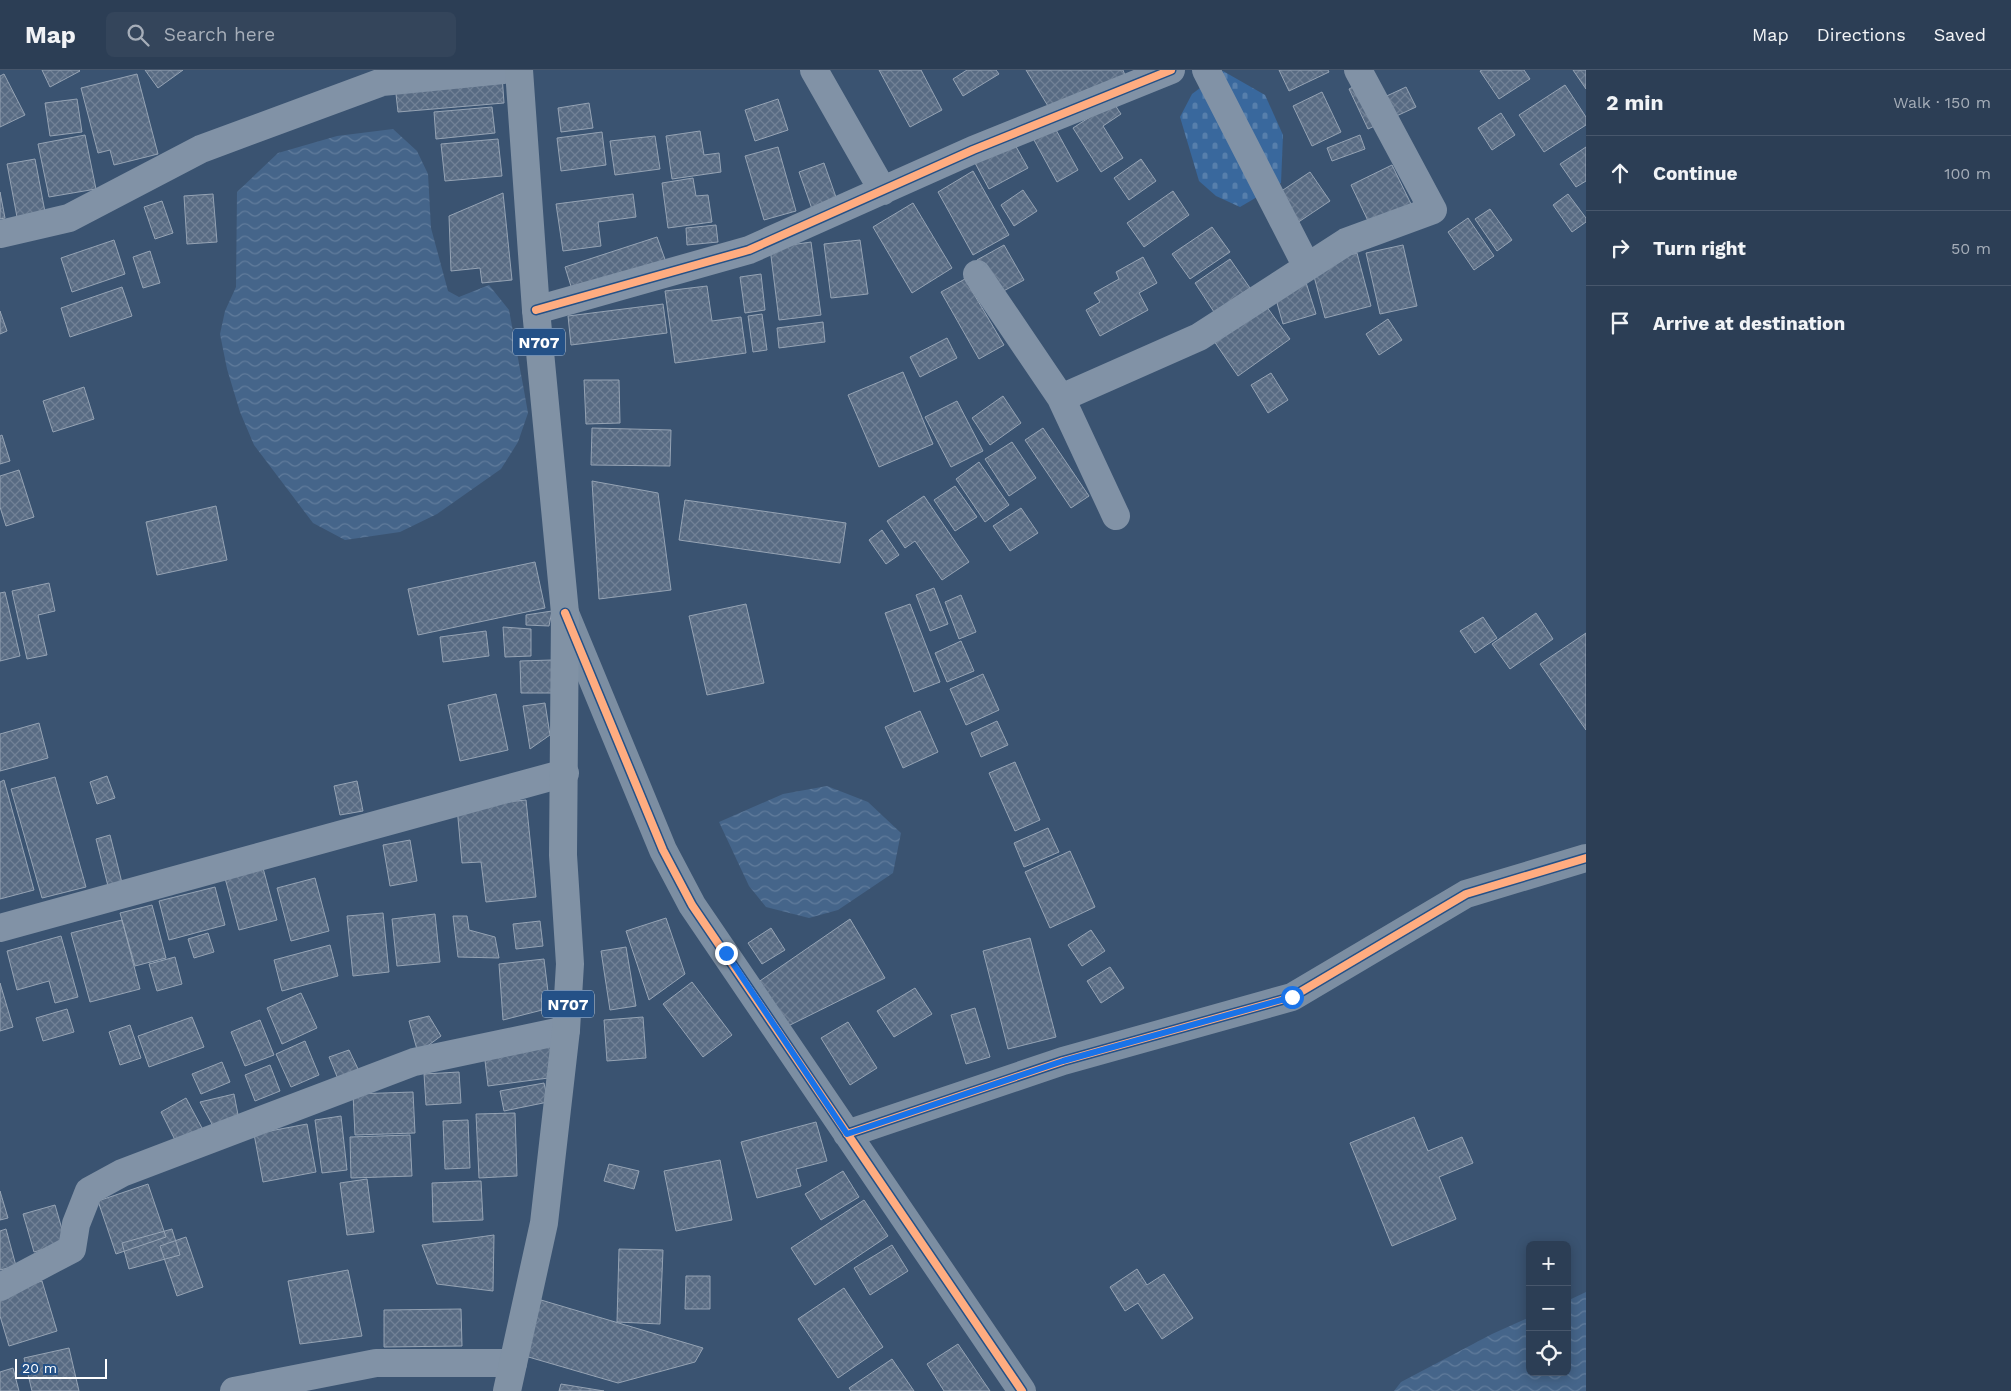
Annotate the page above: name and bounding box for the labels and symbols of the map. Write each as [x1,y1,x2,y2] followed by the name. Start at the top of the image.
[513,328,565,356] road number: N707
[715,942,738,965] route end
[1281,986,1304,1009] route start
[542,991,594,1018] road number: N707
[15,1356,108,1379] scale bar

